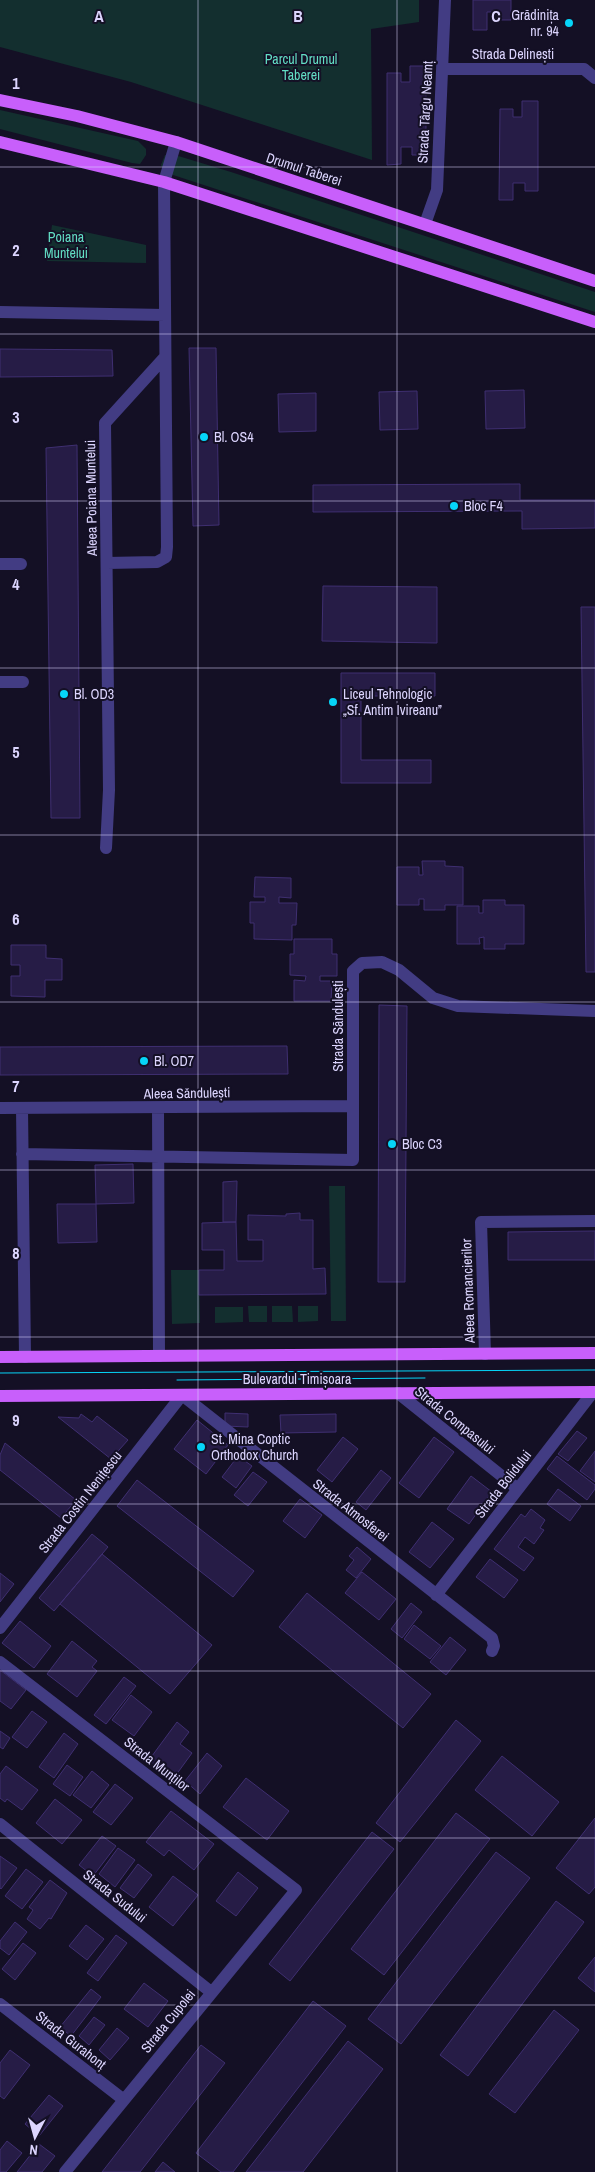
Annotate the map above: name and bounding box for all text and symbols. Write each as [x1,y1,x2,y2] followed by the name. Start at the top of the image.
[94,5,104,27] text: A
[293,5,303,27] text: B
[491,5,501,27] text: C
[511,6,560,40] place label: Grădinița nr. 94
[563,17,575,29] marker: Grădinița nr. 94
[472,45,554,63] street label: Strada Delinești
[265,50,337,84] park label: Parcul Drumul Taberei
[413,60,437,164] street label: Strada Târgu Neamț
[12,72,20,94] text: 1
[264,148,344,190] street label: Drumul Taberei
[44,228,88,262] park label: Poiana Muntelui
[12,239,20,261] text: 2
[12,406,20,428] text: 3
[214,428,254,446] place label: Bl. OS4
[198,431,210,443] marker: Bl. OS4
[81,440,101,557] street label: Aleea Poiana Muntelui
[464,497,504,515] place label: Bloc F4
[448,500,460,512] marker: Bloc F4
[12,573,20,595] text: 4
[74,685,114,703] place label: Bl. OD3
[343,685,442,719] place label: Liceul Tehnologic „Sf. Antim Ivireanu”
[58,688,70,700] marker: Bl. OD3
[327,696,339,708] marker: Liceul Tehnologic „Sf. Antim Ivireanu”
[12,741,20,763] text: 5
[12,908,20,930] text: 6
[329,980,347,1072] street label: Strada Săndulești
[154,1052,194,1070] place label: Bl. OD7
[138,1055,150,1067] marker: Bl. OD7
[12,1075,20,1097] text: 7
[142,1083,231,1103] street label: Aleea Săndulești
[402,1135,442,1153] place label: Bloc C3
[386,1138,398,1150] marker: Bloc C3
[457,1238,479,1345] street label: Aleea Romancierilor
[12,1242,20,1264] text: 8
[243,1370,352,1388] street label: Bulevardul Timișoara
[411,1382,499,1458] street label: Strada Compasului
[12,1409,20,1431] text: 9
[211,1430,298,1464] place label: St. Mina Coptic Orthodox Church
[195,1441,207,1453] marker: St. Mina Coptic Orthodox Church
[471,1446,535,1522] street label: Strada Bolidului
[34,1447,126,1557] street label: Strada Costin Nenițescu
[309,1475,393,1545] street label: Strada Atmosferei
[121,1733,194,1795] street label: Strada Munților
[80,1866,150,1926] street label: Strada Sudului
[137,1986,199,2056] street label: Strada Cupolei
[32,2007,110,2073] street label: Strada Gurahonț
[10,2112,60,2162] north arrow
[29,2141,39,2159] text: N

